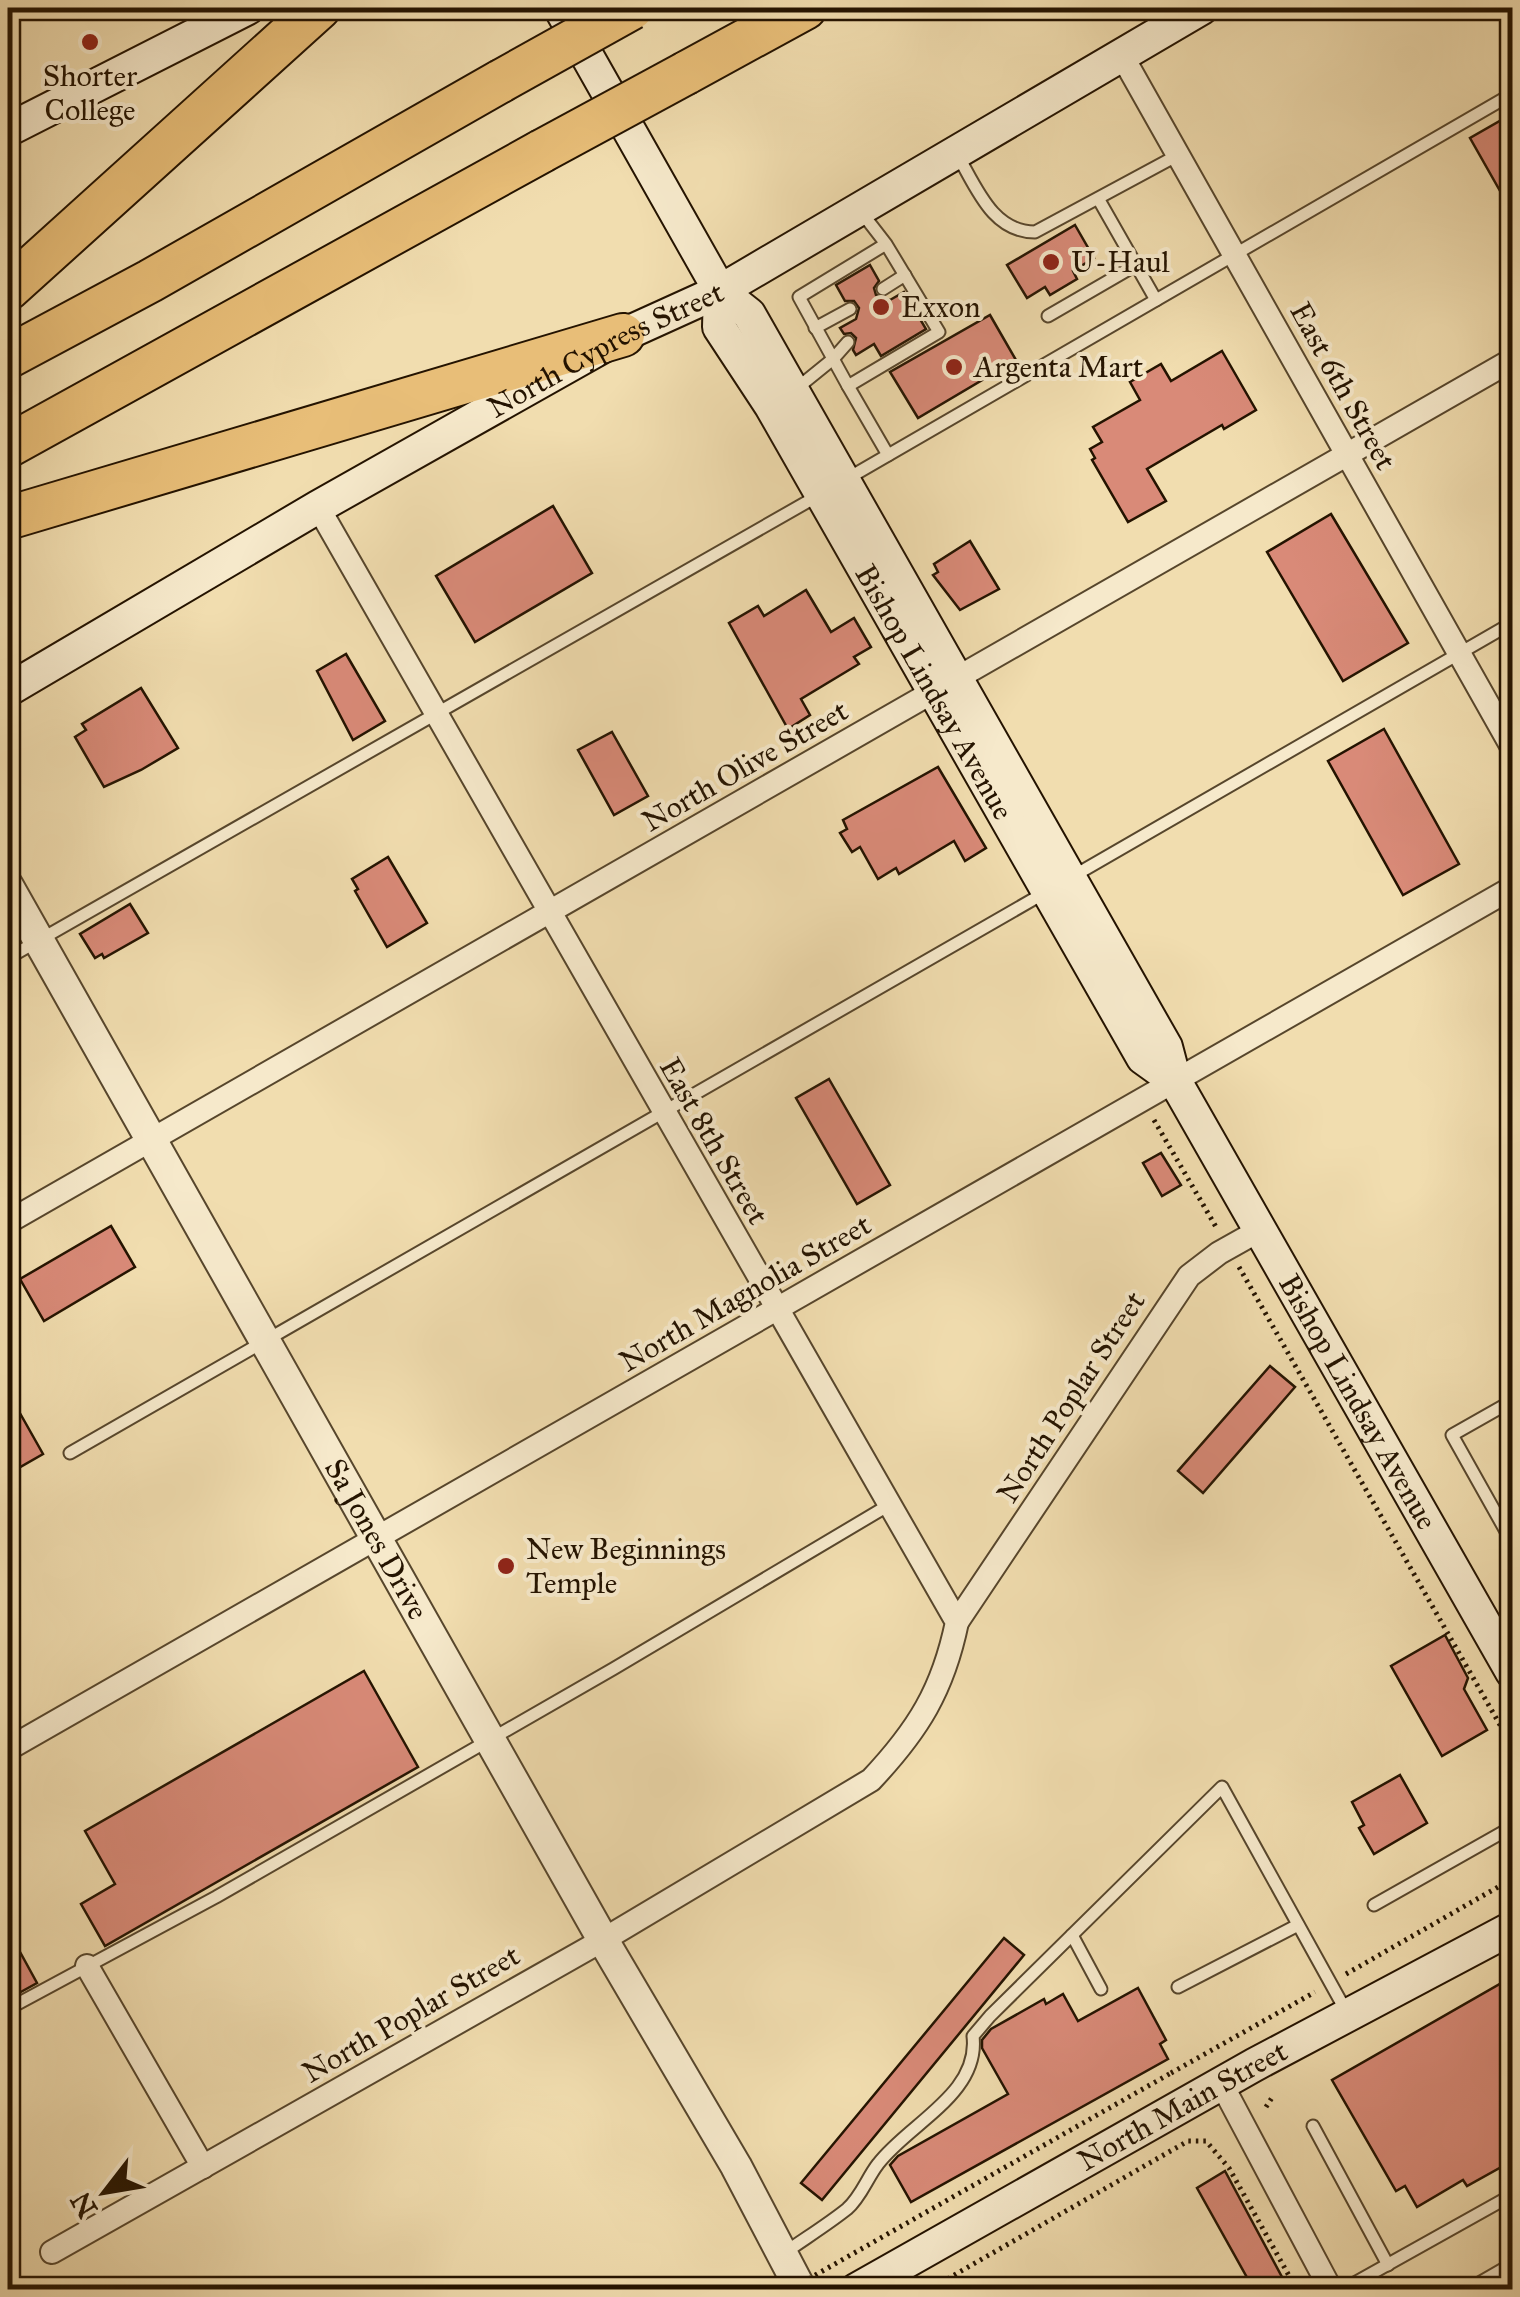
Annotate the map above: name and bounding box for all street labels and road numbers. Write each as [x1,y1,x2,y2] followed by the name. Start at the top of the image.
[481,274,730,426] street label: North Cypress Street
[1282,296,1404,476] street label: East 6th Street
[847,558,1021,826] street label: Bishop Lindsay Avenue
[636,692,855,839] street label: North Olive Street
[652,1051,776,1231] street label: East 8th Street
[613,1206,877,1380] street label: North Magnolia Street
[1271,1268,1445,1536] street label: Bishop Lindsay Avenue
[989,1284,1153,1509] street label: North Poplar Street
[317,1452,436,1626] street label: Sa Jones Drive
[296,1937,526,2091] street label: North Poplar Street
[1072,2033,1294,2179] street label: North Main Street

